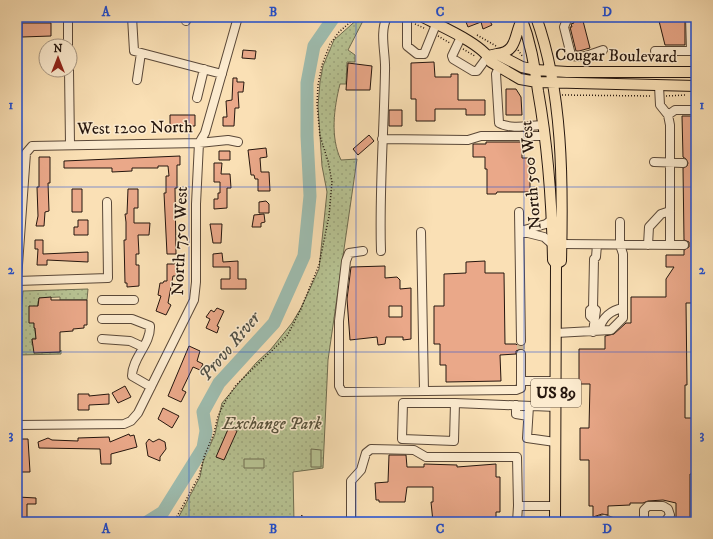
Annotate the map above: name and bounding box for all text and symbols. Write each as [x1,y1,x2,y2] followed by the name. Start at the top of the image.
[101,4,111,20] text: A
[269,4,277,20] text: B
[436,4,445,20] text: C
[602,4,612,20] text: D
[38,38,78,78] north arrow
[53,42,63,56] text: N
[555,44,678,68] street label: Cougar Boulevard
[9,97,14,113] text: 1
[700,97,705,113] text: 1
[76,116,193,140] street label: West 1200 North
[515,119,547,230] street label: North 500 West
[167,185,193,296] street label: North 750 West
[8,262,15,278] text: 2
[699,262,706,278] text: 2
[195,307,266,386] water label: Provo River
[531,379,581,407] road number: US 89
[221,413,322,435] park label: Exchange Park
[9,427,14,443] text: 3
[700,427,705,443] text: 3
[101,521,111,537] text: A
[269,521,277,537] text: B
[436,521,445,537] text: C
[602,521,612,537] text: D

